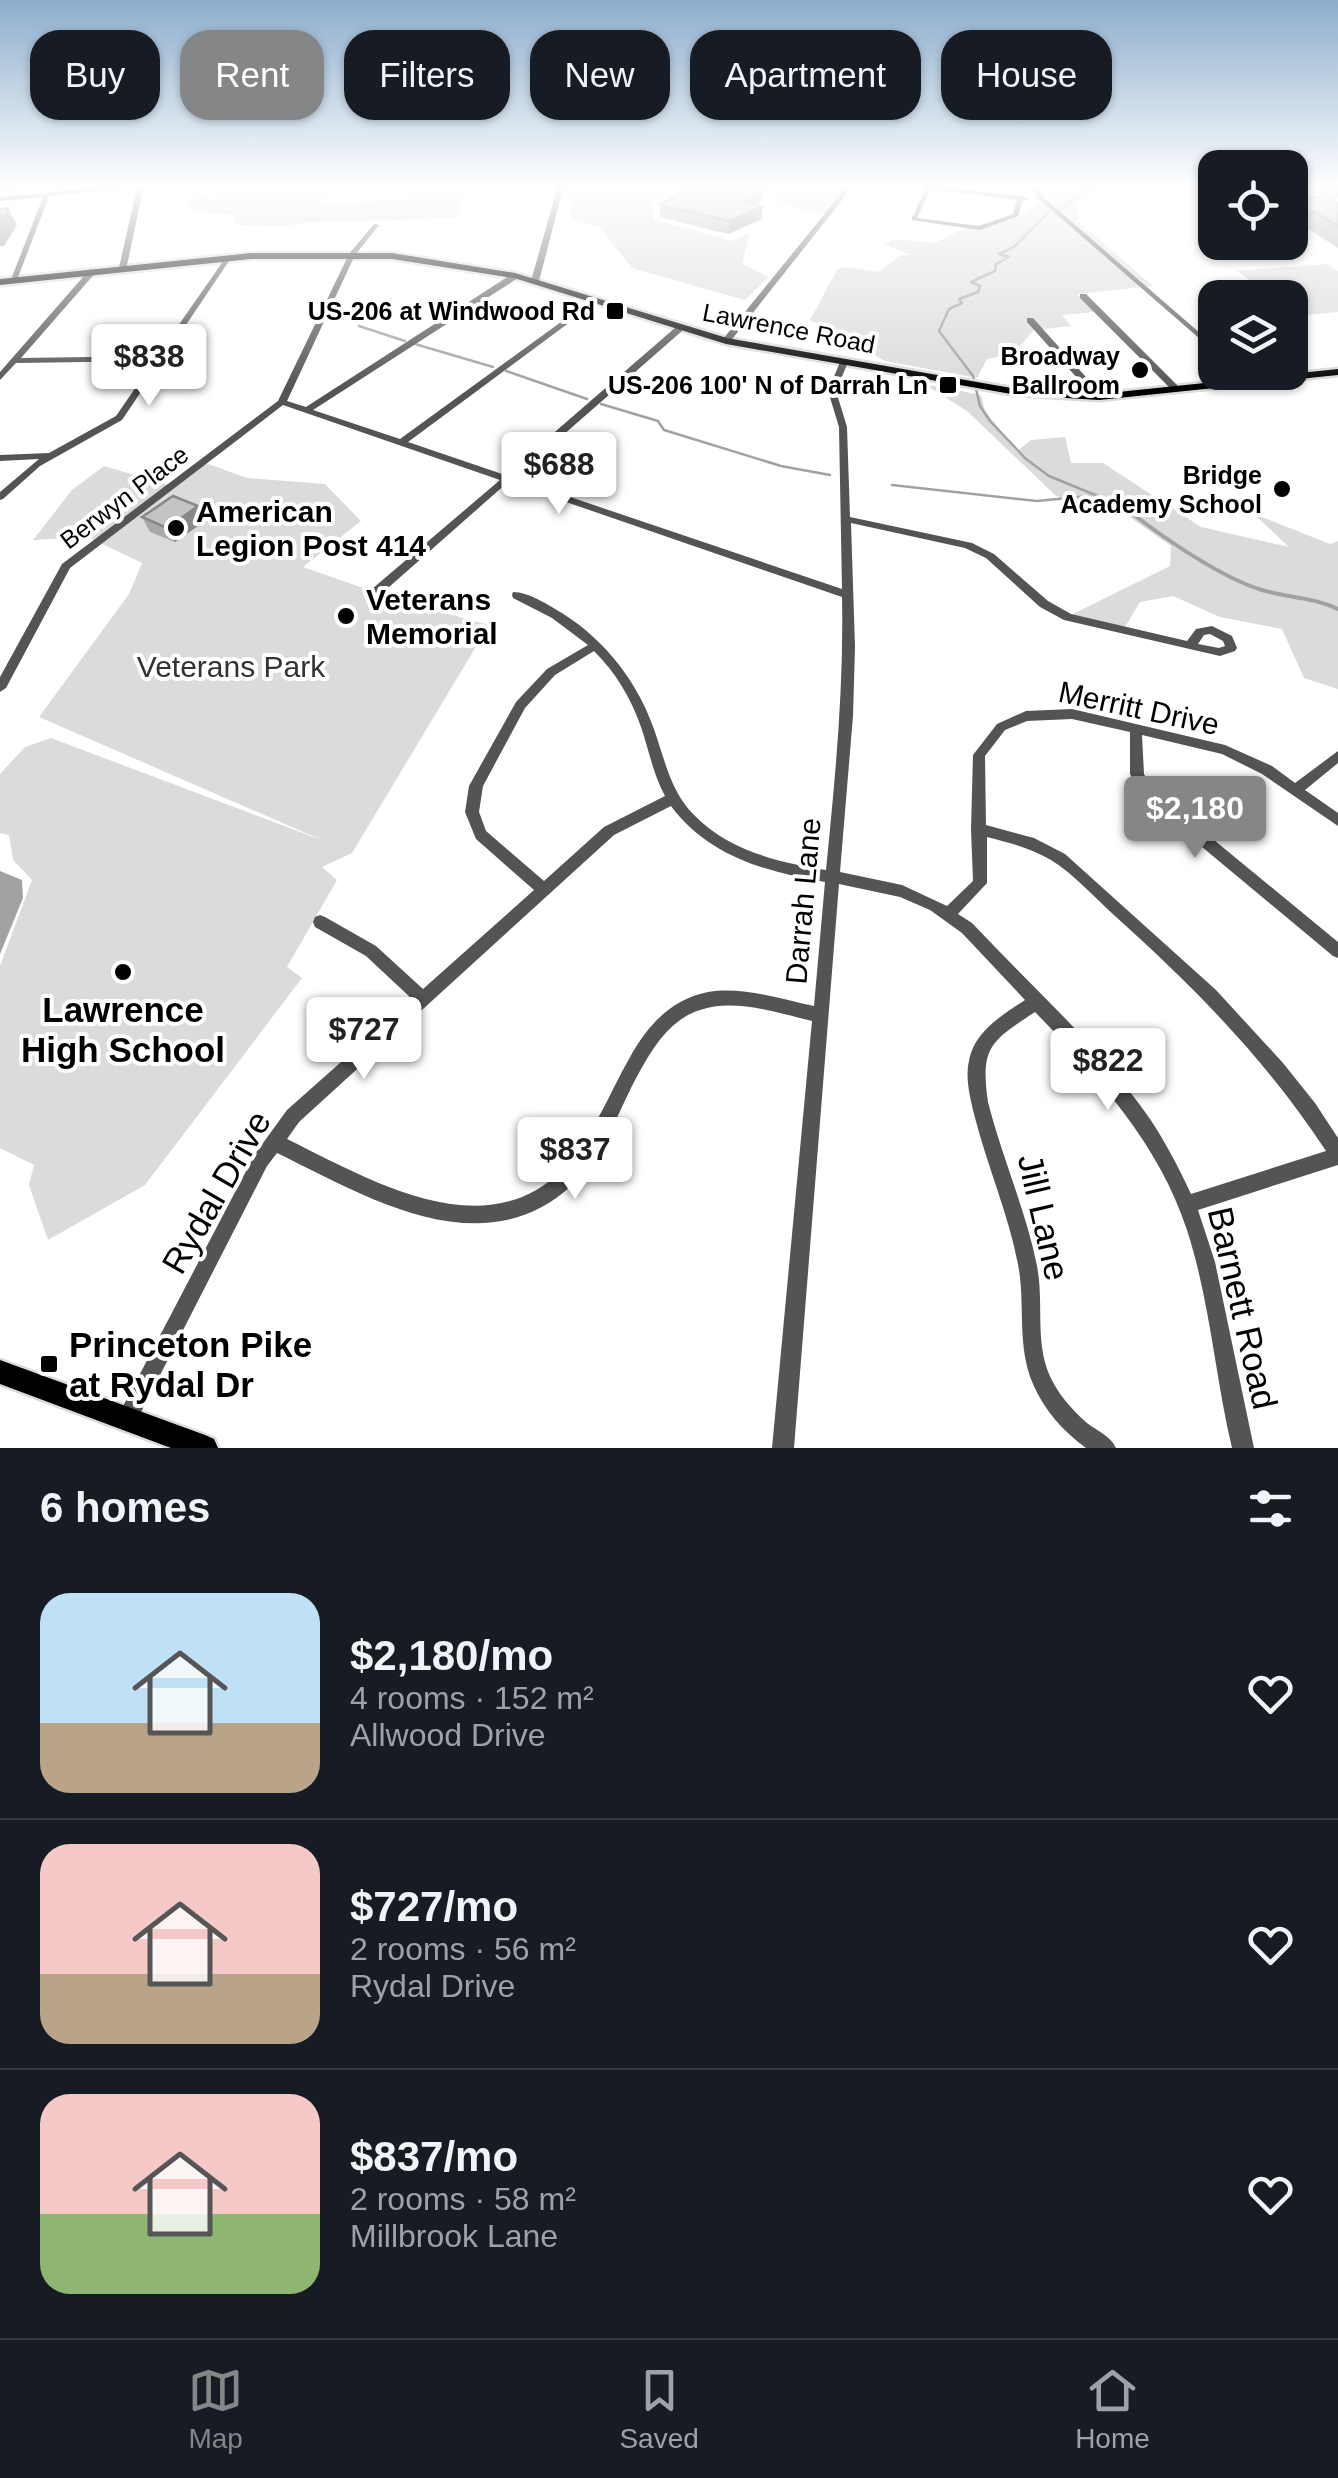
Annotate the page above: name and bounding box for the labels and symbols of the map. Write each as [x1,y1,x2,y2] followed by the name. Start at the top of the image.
[308,297,595,325] place label: US-206 at Windwood Rd
[700,298,878,358] street label: Lawrence Road
[604,300,626,322] marker: US-206 at Windwood Rd
[90,324,208,409] pin: $838
[1001,342,1120,399] place label: Broadway Ballroom
[1129,359,1151,381] marker: Broadway Ballroom
[608,371,928,399] place label: US-206 100' N of Darrah Ln
[937,374,959,396] marker: US-206 100' N of Darrah Ln
[500,432,618,517] pin: $688
[55,440,193,554] street label: Berwyn Place
[1061,461,1262,518] place label: Bridge Academy School
[1271,478,1293,500] marker: Bridge Academy School
[196,495,426,562] place label: American Legion Post 414
[165,517,187,539] marker: American Legion Post 414
[366,583,498,650] place label: Veterans Memorial
[335,605,357,627] marker: Veterans Memorial
[137,650,326,683] park label: Veterans Park
[1056,675,1222,741] street label: Merritt Drive
[1114,776,1276,861] pin: $2,180
[779,816,827,986] street label: Darrah Lane
[112,961,134,983] marker: Lawrence High School
[21,990,225,1069] place label: Lawrence High School
[305,997,423,1082] pin: $727
[1049,1028,1167,1113] pin: $822
[154,1104,278,1280] street label: Rydal Drive
[516,1117,634,1202] pin: $837
[1011,1150,1077,1284] street label: Jill Lane
[1201,1203,1285,1413] street label: Barnett Road
[69,1325,312,1404] place label: Princeton Pike at Rydal Dr
[38,1353,60,1375] marker: Princeton Pike at Rydal Dr

